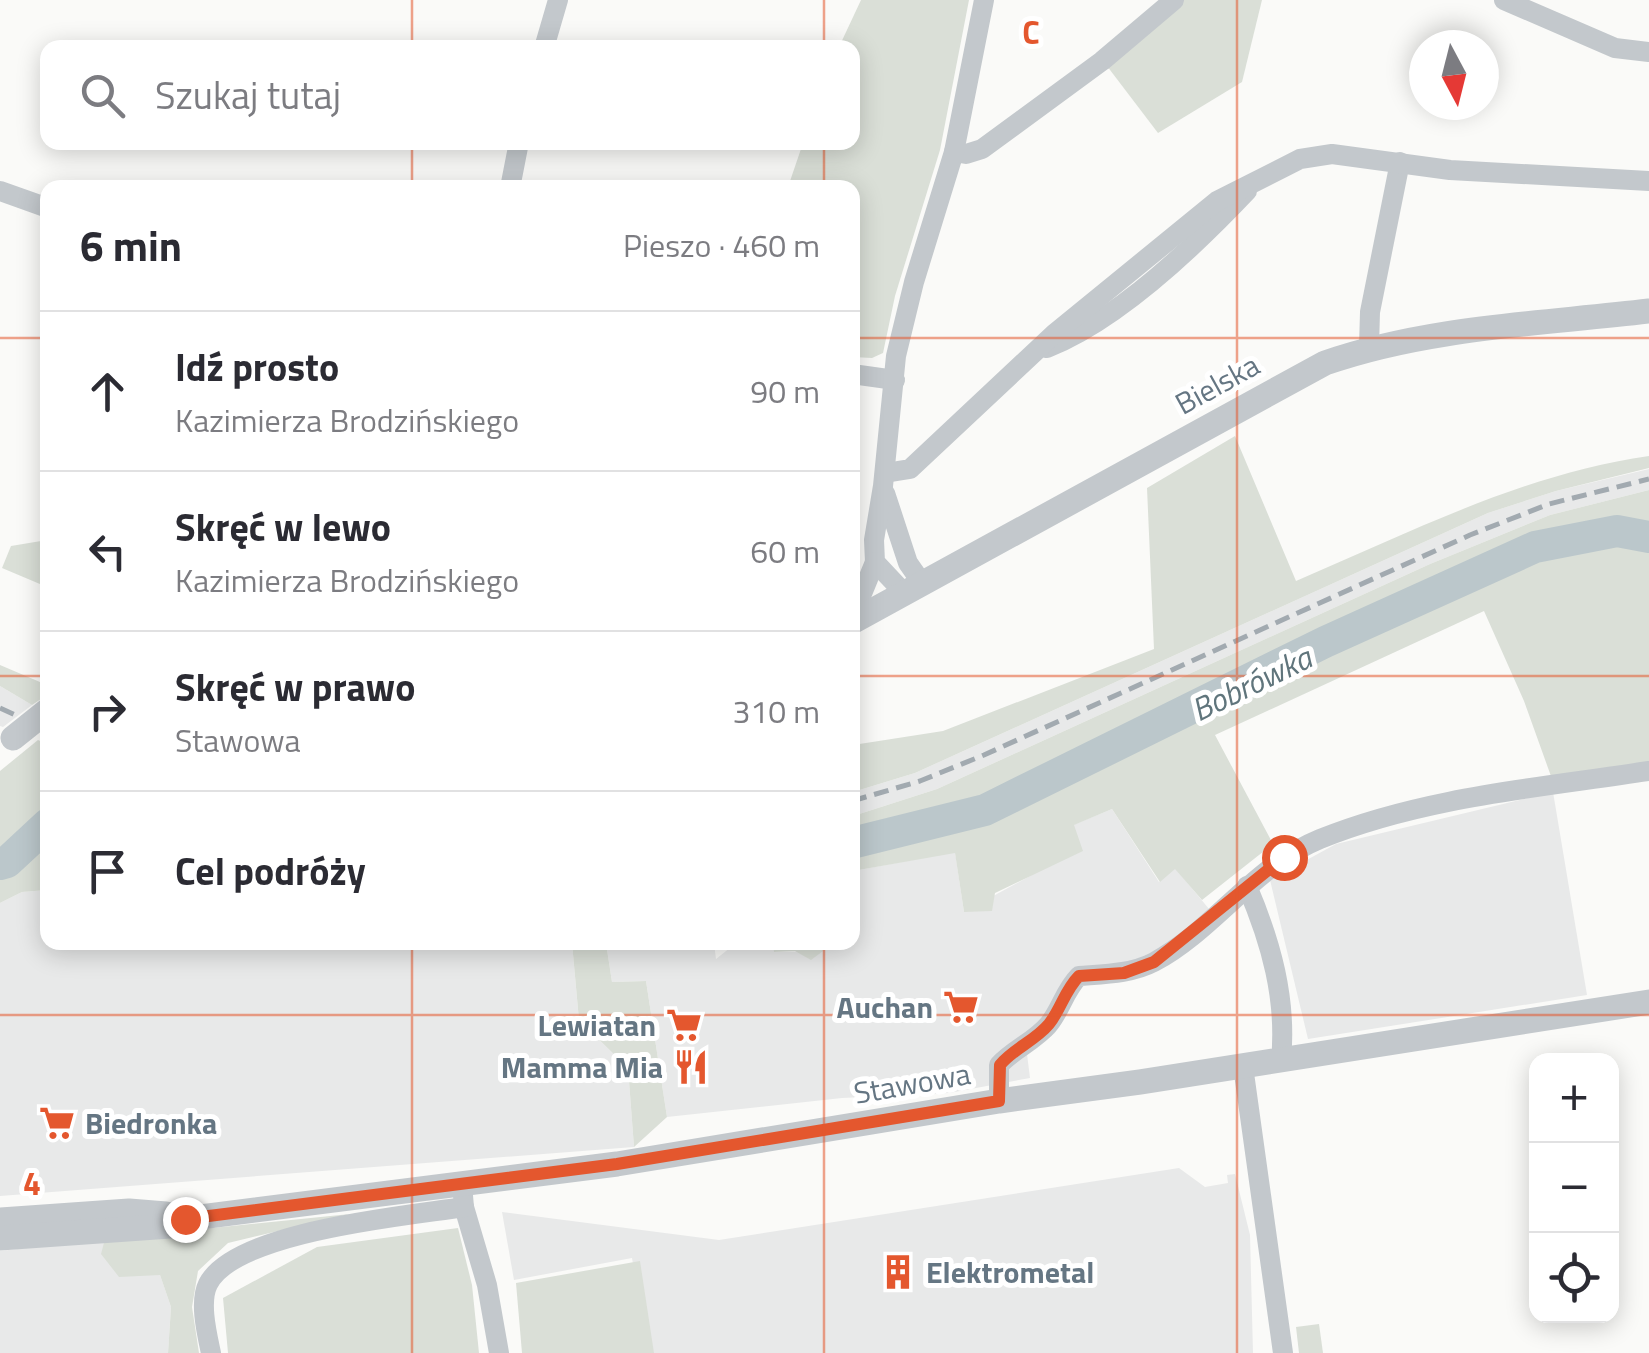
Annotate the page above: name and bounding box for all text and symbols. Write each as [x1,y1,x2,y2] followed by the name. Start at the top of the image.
[1022,8,1040,56] text: C
[1409,30,1499,120] north arrow
[40,40,860,150] search box
[155,66,341,124] text: Szukaj tutaj
[75,68,130,123] icon: search
[80,213,182,277] text: 6 min
[623,221,820,269] text: Pieszo · 460 m
[175,338,339,396] text: Idź prosto
[1166,342,1268,426] street label: Bielska
[80,364,135,419] icon: ahead
[750,367,820,415] text: 90 m
[175,396,519,444] text: Kazimierza Brodzińskiego
[175,498,391,556] text: Skręć w lewo
[80,524,135,579] icon: left
[750,527,820,575] text: 60 m
[175,556,519,604] text: Kazimierza Brodzińskiego
[1183,632,1321,733] water label: Bobrówka
[175,658,415,716] text: Skręć w prawo
[80,684,135,739] icon: right
[732,687,820,735] text: 310 m
[175,716,301,764] text: Stawowa
[1262,835,1308,881] route start
[175,842,366,900] text: Cel podróży
[80,844,135,899] icon: arrive
[836,984,933,1030] place label: Auchan
[942,988,980,1026] supermarket icon: Auchan
[537,1002,656,1048] place label: Lewiatan
[665,1006,703,1044] supermarket icon: Lewiatan
[501,1044,663,1090] place label: Mamma Mia
[672,1048,710,1086] restaurant icon: Mamma Mia
[850,1050,974,1116] street label: Stawowa
[1529,1053,1619,1323] map controls
[1529,1053,1619,1143] button: +
[85,1100,217,1146] place label: Biedronka
[38,1104,76,1142] supermarket icon: Biedronka
[1529,1143,1619,1233] button: −
[23,1159,41,1207] text: 4
[163,1197,209,1243] route end
[1529,1233,1619,1323] button: locate
[926,1249,1094,1295] place label: Elektrometal
[879,1253,917,1291] building icon: Elektrometal

